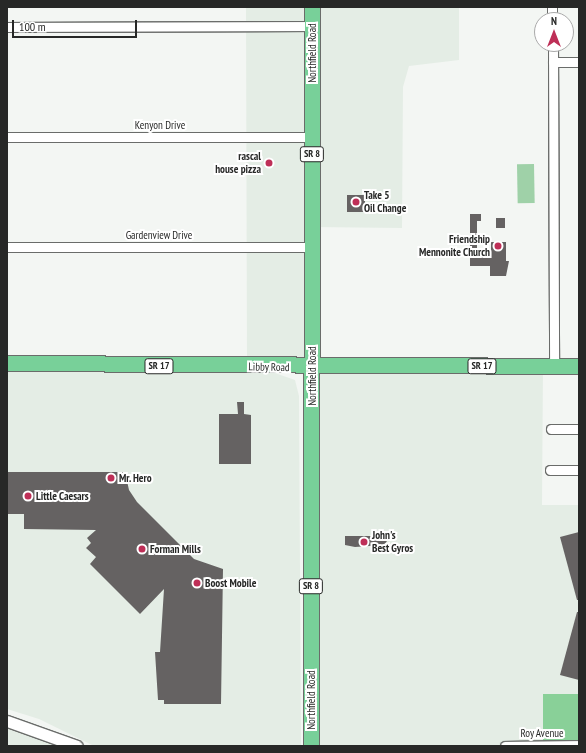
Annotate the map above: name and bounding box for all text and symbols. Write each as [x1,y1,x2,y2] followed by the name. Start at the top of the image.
[14,12,139,38] scale bar
[534,12,574,52] north arrow
[551,14,557,28] text: N
[19,19,46,34] text: 100 m
[305,23,319,83] street label: Northfield Road
[135,118,185,132] street label: Kenyon Drive
[299,146,325,162] road number: SR 8
[215,150,261,176] place label: rascal house pizza
[264,158,274,168] marker: rascal house pizza
[364,189,407,215] place label: Take 5 Oil Change
[351,197,361,207] marker: Take 5 Oil Change
[126,228,192,242] street label: Gardenview Drive
[419,233,490,259] place label: Friendship Mennonite Church
[493,241,503,251] marker: Friendship Mennonite Church
[305,346,319,406] street label: Northfield Road
[144,358,174,374] road number: SR 17
[467,358,497,374] road number: SR 17
[248,360,290,374] street label: Libby Road
[119,471,152,485] place label: Mr. Hero
[106,473,116,483] marker: Mr. Hero
[36,489,89,503] place label: Little Caesars
[23,491,33,501] marker: Little Caesars
[372,529,413,555] place label: John's Best Gyros
[359,537,369,547] marker: John's Best Gyros
[150,542,201,556] place label: Forman Mills
[137,544,147,554] marker: Forman Mills
[205,576,256,590] place label: Boost Mobile
[192,578,202,588] marker: Boost Mobile
[298,578,324,594] road number: SR 8
[304,670,318,730] street label: Northfield Road
[520,726,564,740] street label: Roy Avenue

